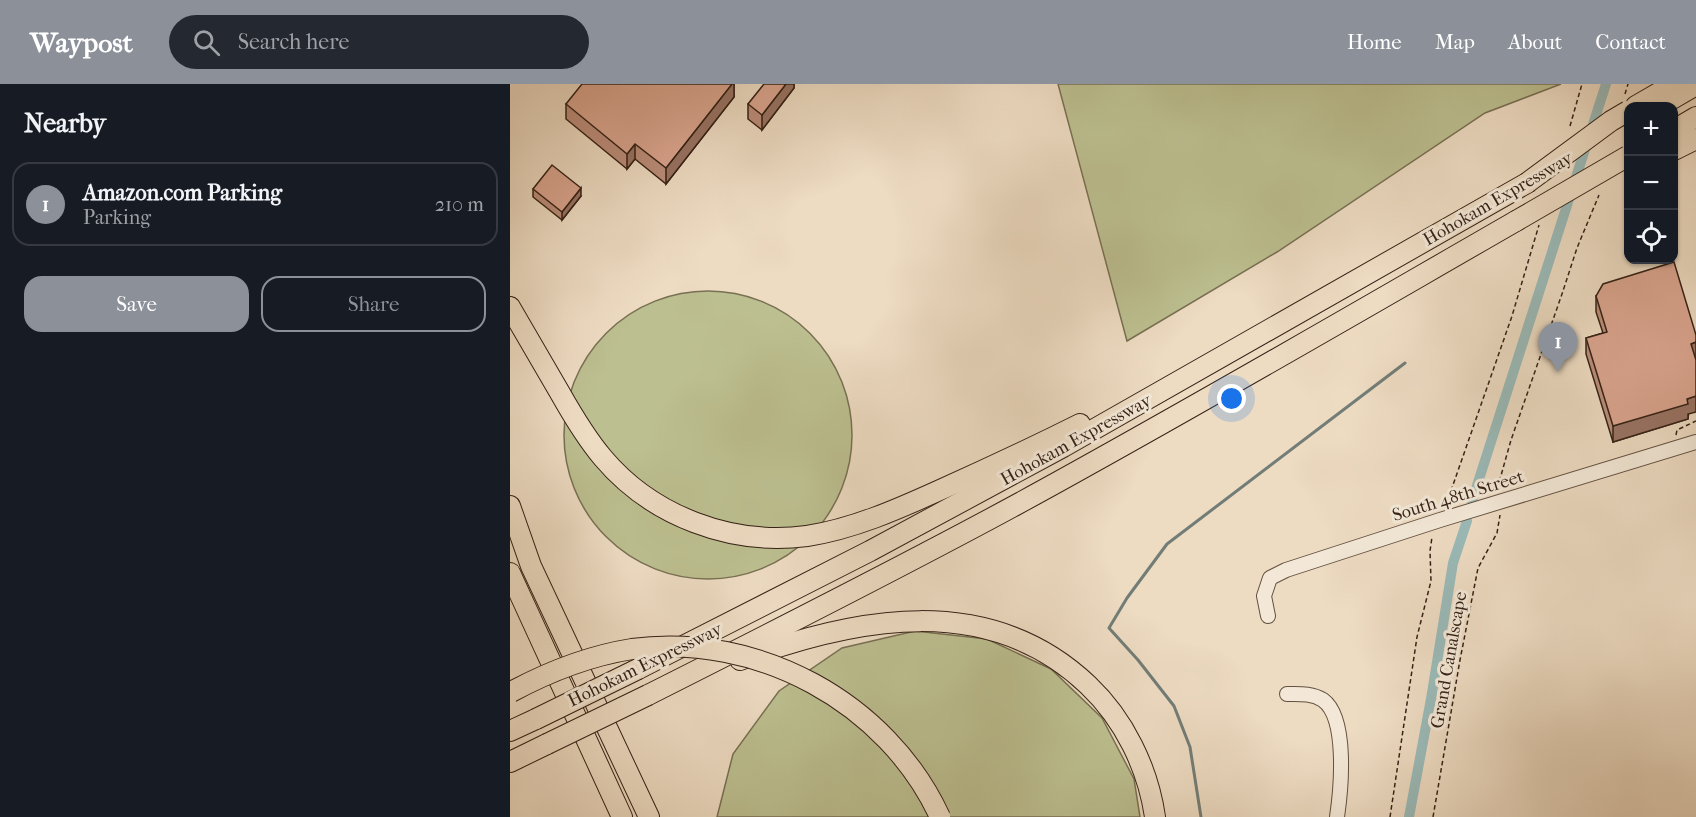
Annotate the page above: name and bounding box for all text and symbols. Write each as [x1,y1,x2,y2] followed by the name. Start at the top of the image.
[169,15,589,69] search box
[30,26,133,59] text: Waypost
[190,26,223,59] icon: search
[238,29,349,55] text: Search here
[1347,30,1402,54] text: Home
[1435,30,1475,54] text: Map
[1508,30,1562,54] text: About
[1595,30,1666,54] text: Contact
[1624,102,1678,264] map controls
[1624,102,1678,156] button: +
[24,108,106,139] text: Nearby
[1420,147,1578,250] street label: Hohokam Expressway
[1624,156,1678,210] button: −
[83,180,282,206] text: Amazon.com Parking
[42,193,49,216] text: 1
[435,193,484,216] text: 210 m
[83,206,151,229] text: Parking
[1624,210,1678,264] button: locate
[24,276,249,332] button: Save
[261,276,486,332] button: Share
[1538,322,1578,372] pin: 1
[1217,384,1246,413] your location
[997,389,1156,490] street label: Hohokam Expressway
[1390,466,1527,526] street label: South 48th Street
[1427,590,1471,730] street label: Grand Canalscape
[564,618,727,711] street label: Hohokam Expressway

